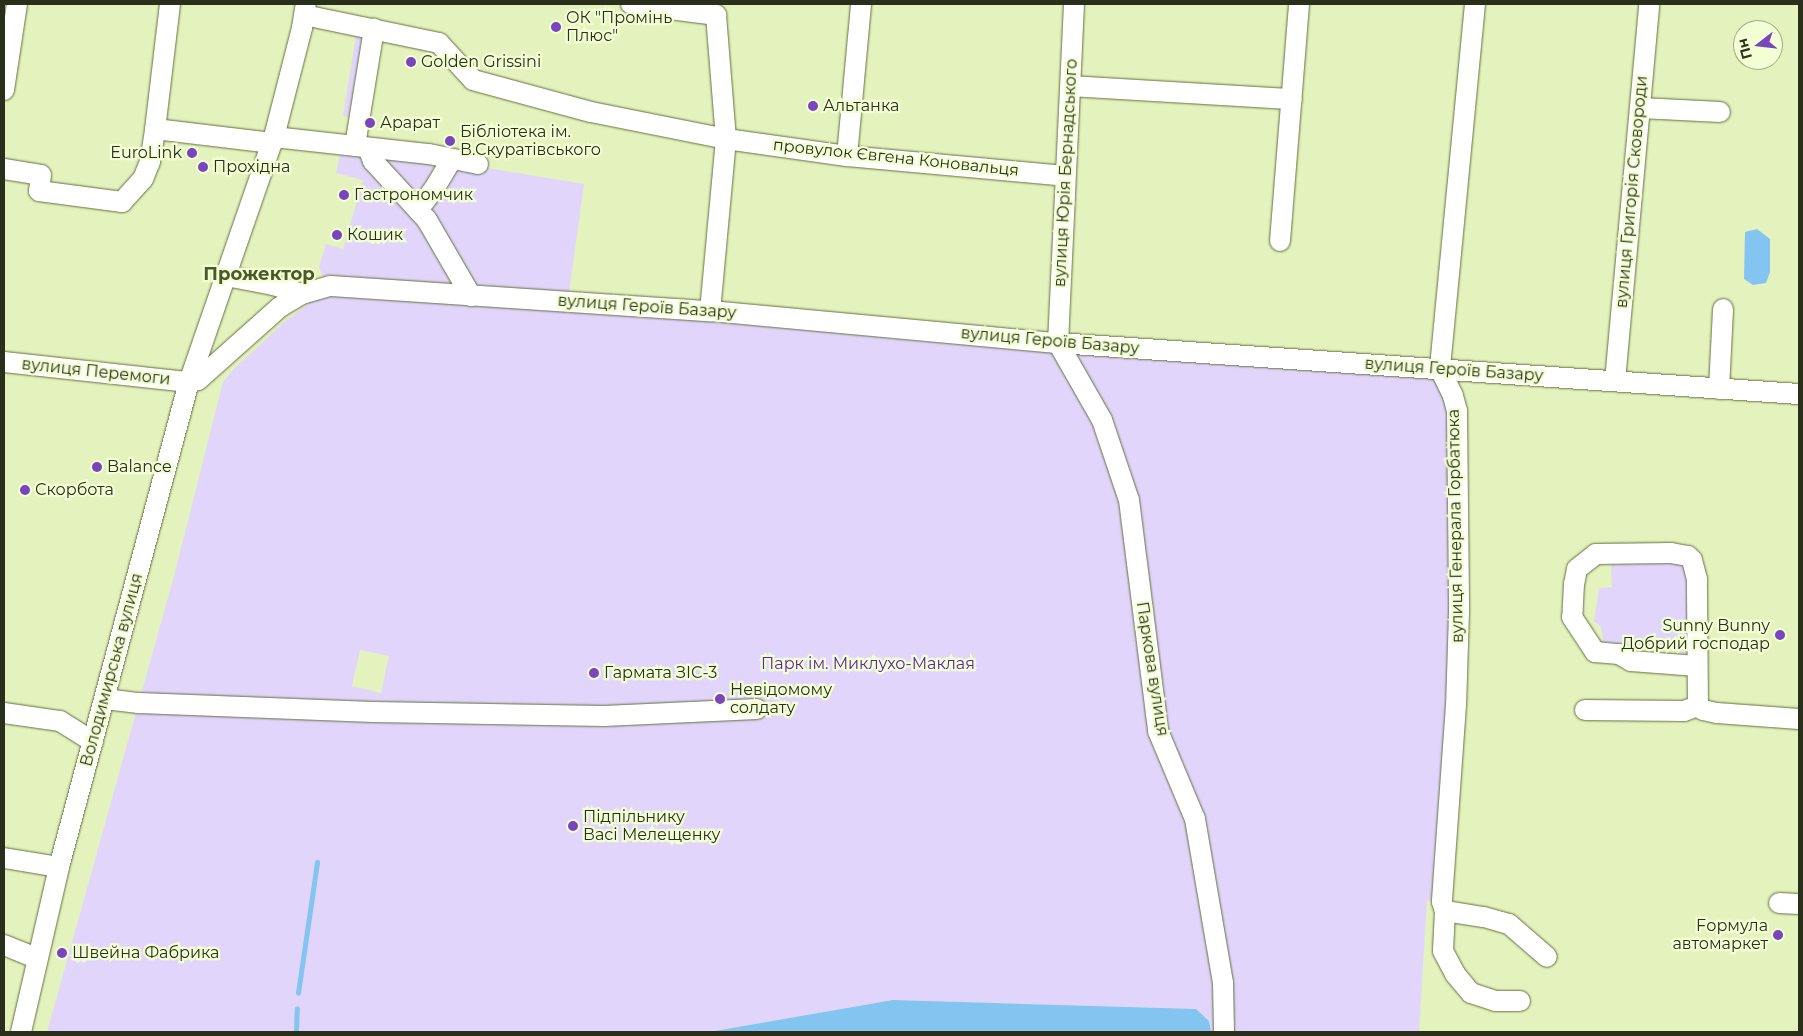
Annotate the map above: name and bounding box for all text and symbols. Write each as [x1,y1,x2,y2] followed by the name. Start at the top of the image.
[566,8,672,46] place label: ОК "Промінь Плюс"
[1733,20,1783,70] north arrow
[550,21,562,33] marker: ОК "Промінь Плюс"
[1733,36,1756,61] text: Пн
[421,52,541,72] place label: Golden Grissini
[405,56,417,68] marker: Golden Grissini
[1050,58,1082,288] street label: вулиця Юрія Бернадського
[1612,75,1652,309] street label: вулиця Григорія Сковороди
[823,96,899,116] place label: Альтанка
[807,100,819,112] marker: Альтанка
[380,113,440,133] place label: Арарат
[364,117,376,129] marker: Арарат
[460,122,601,160] place label: Бібліотека ім. В.Скуратівського
[444,135,456,147] marker: Бібліотека ім. В.Скуратівського
[772,136,1020,180] street label: провулок Євгена Коновальця
[110,143,182,163] place label: EuroLink
[186,147,198,159] marker: EuroLink
[213,157,290,177] place label: Прохідна
[197,161,209,173] marker: Прохідна
[354,185,473,205] place label: Гастрономчик
[338,189,350,201] marker: Гастрономчик
[347,225,403,245] place label: Кошик
[331,229,343,241] marker: Кошик
[203,263,315,285] district label: Прожектор
[557,291,737,323] street label: вулиця Героїв Базару
[960,324,1140,358] street label: вулиця Героїв Базару
[1364,354,1544,386] street label: вулиця Героїв Базару
[21,355,171,389] street label: вулиця Перемоги
[1444,409,1468,643] street label: вулиця Генерала Горбатюка
[107,457,172,477] place label: Balance
[91,461,103,473] marker: Balance
[35,480,114,500] place label: Скорбота
[19,484,31,496] marker: Скорбота
[77,571,147,769] street label: Володимирська вулиця
[1132,600,1172,738] street label: Паркова вулиця
[1622,616,1770,654] place label: Sunny Bunny Добрий господар
[1774,629,1786,641] marker: Sunny Bunny Добрий господар
[761,654,975,674] park label: Парк ім. Миклухо-Маклая
[604,663,717,683] place label: Гармата ЗІС-3
[588,667,600,679] marker: Гармата ЗІС-3
[730,680,832,718] place label: Невідомому солдату
[714,693,726,705] marker: Невідомому солдату
[583,807,720,845] place label: Підпільнику Васі Мелещенку
[567,820,579,832] marker: Підпільнику Васі Мелещенку
[1673,916,1768,954] place label: Fормула автомаркет
[1772,929,1784,941] marker: Fормула автомаркет
[72,943,219,963] place label: Швейна Фабрика
[56,947,68,959] marker: Швейна Фабрика

